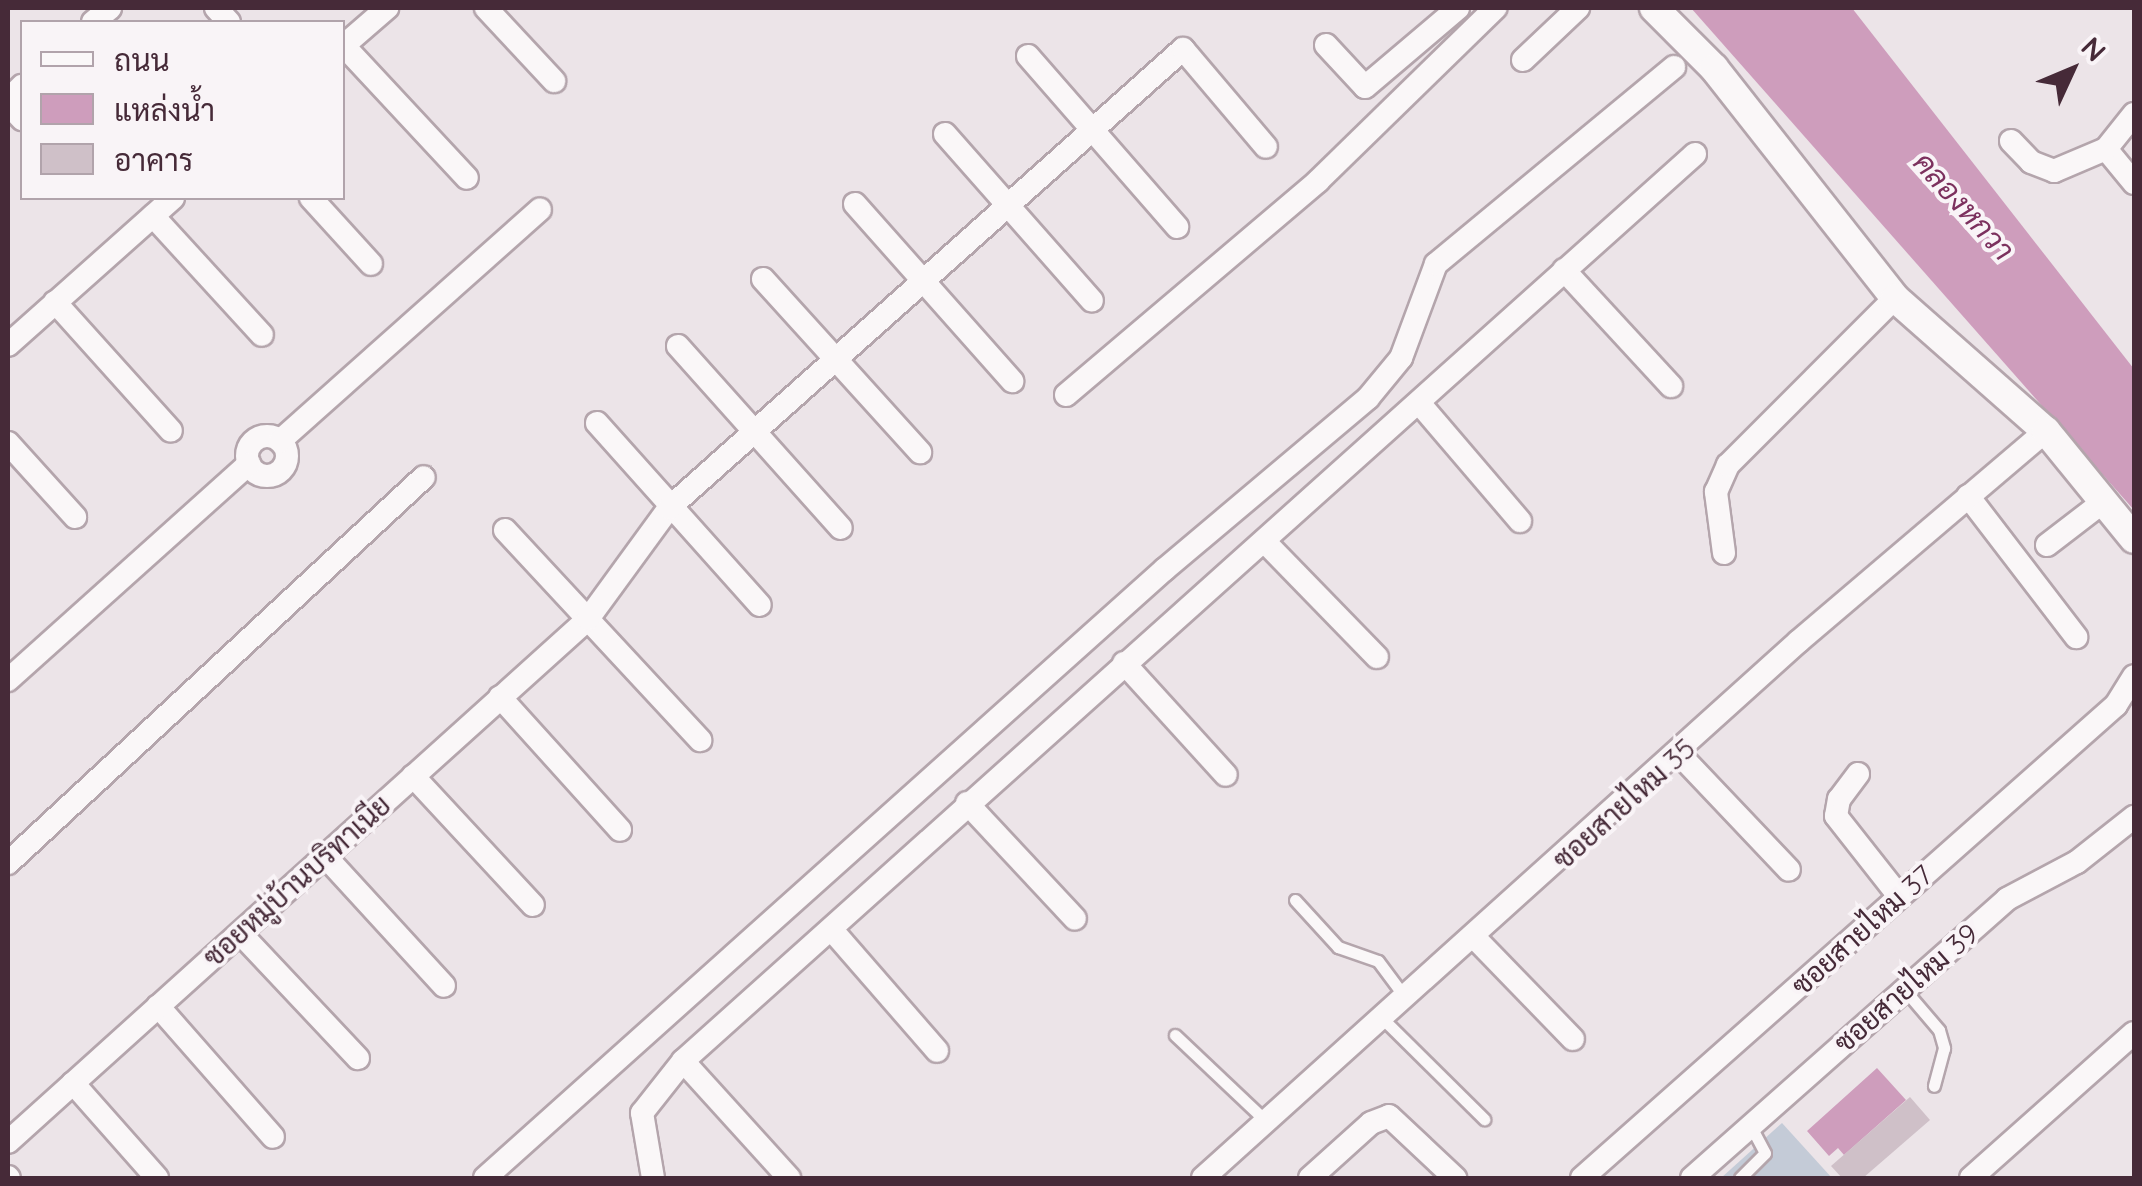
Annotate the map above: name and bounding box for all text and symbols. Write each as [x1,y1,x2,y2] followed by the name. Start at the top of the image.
[20,20,345,200] legend
[2022,20,2122,120] north arrow
[2074,29,2114,68] text: N
[114,41,170,79] text: ถนน
[114,91,215,129] text: แหล่งน้ำ
[114,141,193,179] text: อาคาร
[1906,145,2022,267] water label: คลองหกวา
[1546,732,1702,876] street label: ซอยสายไหม 35
[196,788,398,974] street label: ซอยหมู่บ้านบริทาเนีย
[1785,858,1939,1002] street label: ซอยสายไหม 37
[1827,916,1985,1060] street label: ซอยสายไหม 39

